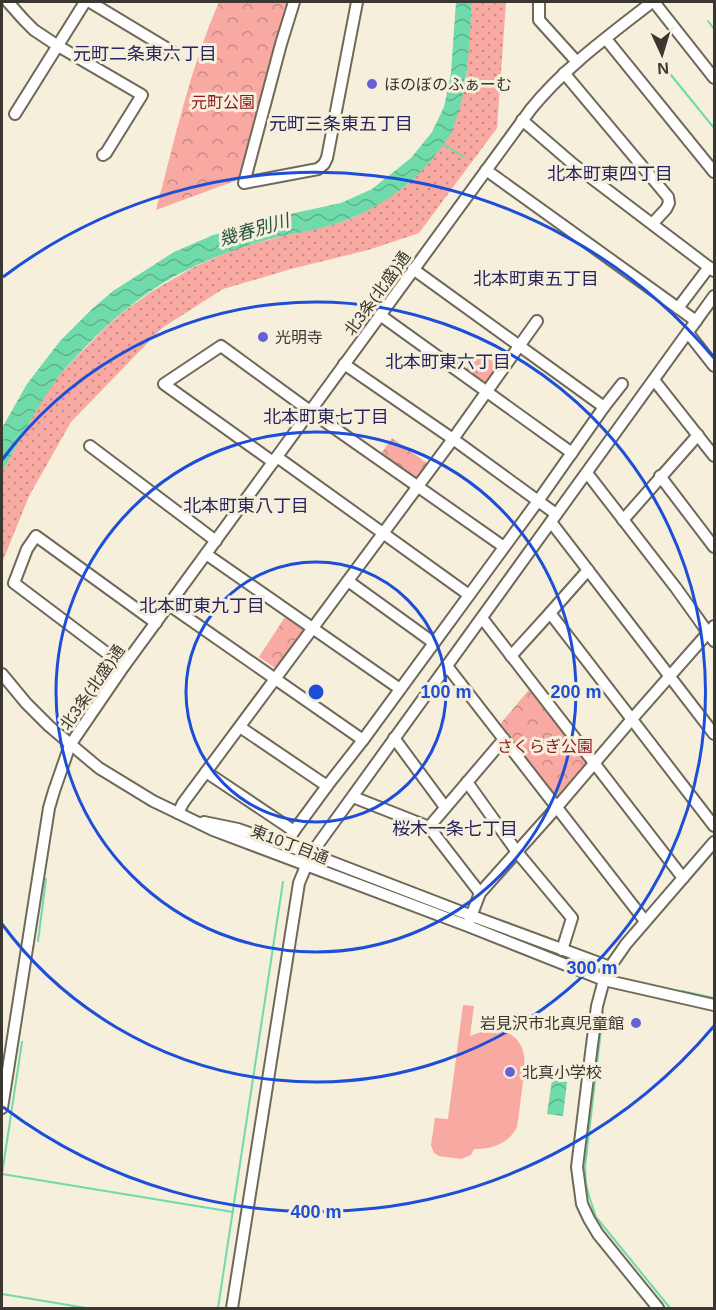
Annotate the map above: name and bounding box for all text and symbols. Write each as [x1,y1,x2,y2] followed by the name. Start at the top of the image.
[632,24,692,84] north arrow
[73,44,217,64] district label: 元町二条東六丁目
[657,60,669,77] text: N
[384,76,512,93] place label: ほのぼのふぁーむ
[365,77,379,91] marker: ほのぼのふぁーむ
[191,94,255,111] park label: 元町公園
[269,114,413,134] district label: 元町三条東五丁目
[547,164,673,184] district label: 北本町東四丁目
[217,210,293,250] water label: 幾春別川
[341,248,414,339] street label: 北3条(北盛)通
[473,269,599,289] district label: 北本町東五丁目
[275,329,323,346] place label: 光明寺
[256,330,270,344] marker: 光明寺
[385,352,511,372] district label: 北本町東六丁目
[263,407,389,427] district label: 北本町東七丁目
[183,496,309,516] district label: 北本町東八丁目
[139,596,265,616] district label: 北本町東九丁目
[57,642,128,733] street label: 北3条(北盛)通
[306,682,326,702] centre of rings
[420,682,472,702] text: 100 m
[550,682,602,702] text: 200 m
[497,738,593,755] park label: さくらぎ公園
[392,819,518,839] district label: 桜木一条七丁目
[249,822,331,867] street label: 東10丁目通
[566,958,618,978] text: 300 m
[480,1015,624,1032] place label: 岩見沢市北真児童館
[629,1016,643,1030] marker: 岩見沢市北真児童館
[522,1064,602,1081] place label: 北真小学校
[503,1065,517,1079] marker: 北真小学校
[290,1202,342,1222] text: 400 m

